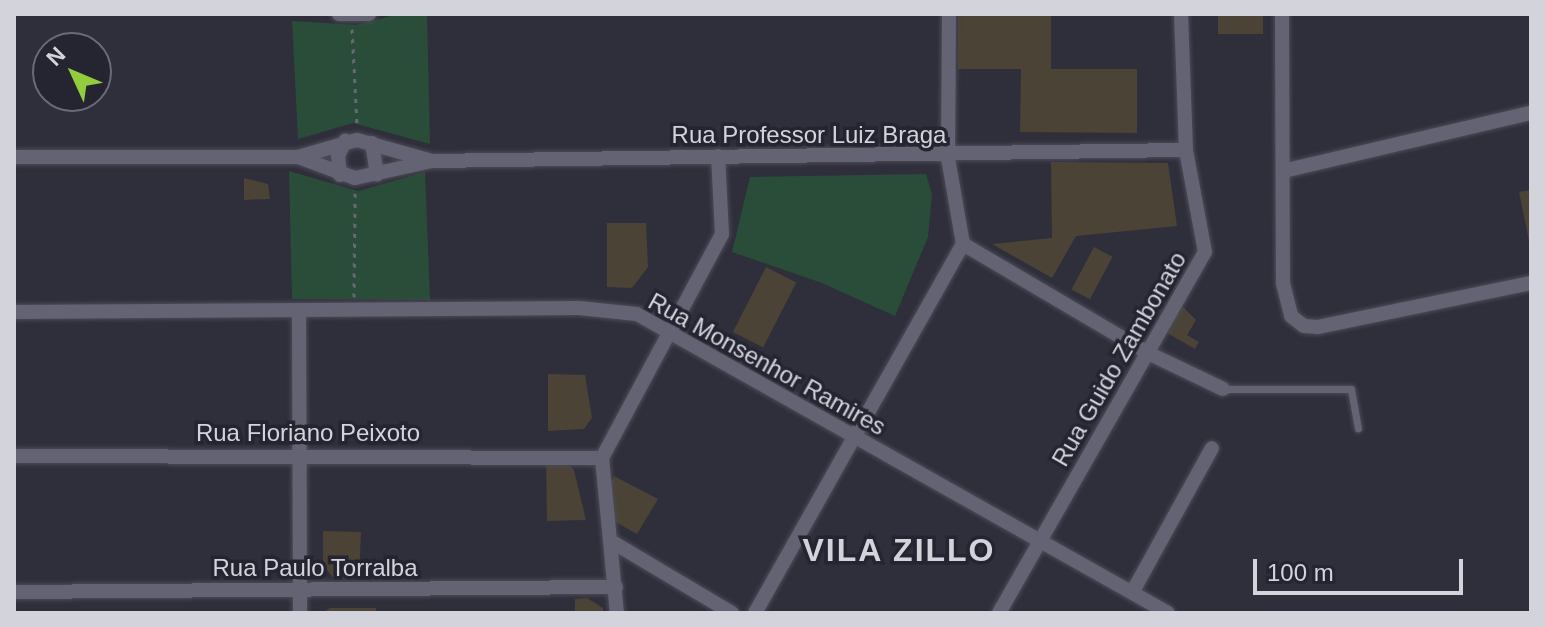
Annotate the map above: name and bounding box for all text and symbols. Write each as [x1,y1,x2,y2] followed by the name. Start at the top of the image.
[32,32,112,112] north arrow
[41,42,70,71] text: N
[672,121,946,149] street label: Rua Professor Luiz Braga
[1046,247,1192,471] street label: Rua Guido Zambonato
[643,287,891,441] street label: Rua Monsenhor Ramires
[196,419,420,447] street label: Rua Floriano Peixoto
[802,531,996,569] district label: VILA ZILLO
[1257,543,1467,593] scale bar
[212,554,418,582] street label: Rua Paulo Torralba
[1267,559,1334,586] text: 100 m

